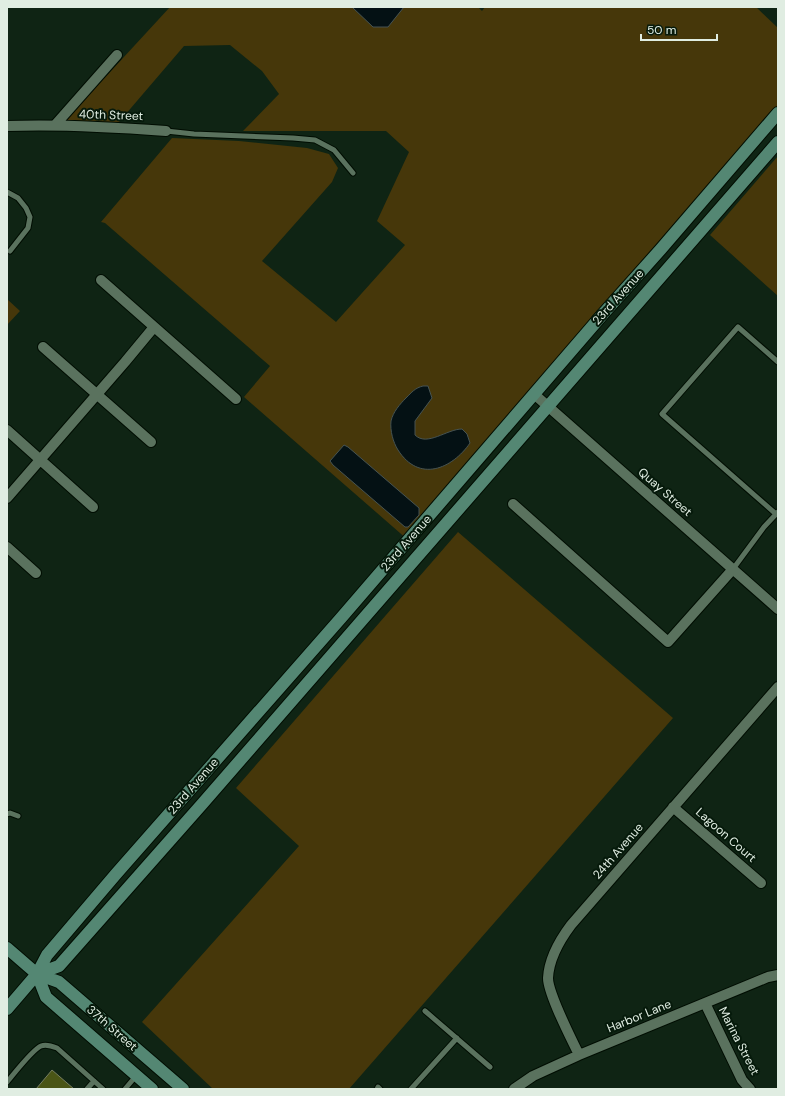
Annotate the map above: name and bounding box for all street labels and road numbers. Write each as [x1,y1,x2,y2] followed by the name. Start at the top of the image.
[79,106,144,124] street label: 40th Street
[589,266,647,328] street label: 23rd Avenue
[635,464,696,520] street label: Quay Street
[377,511,435,575] street label: 23rd Avenue
[164,754,222,818] street label: 23rd Avenue
[692,804,760,866] street label: Lagoon Court
[589,819,647,883] street label: 24th Avenue
[604,996,674,1036] street label: Harbor Lane
[83,1002,141,1055] street label: 37th Street
[715,1004,763,1078] street label: Marina Street

